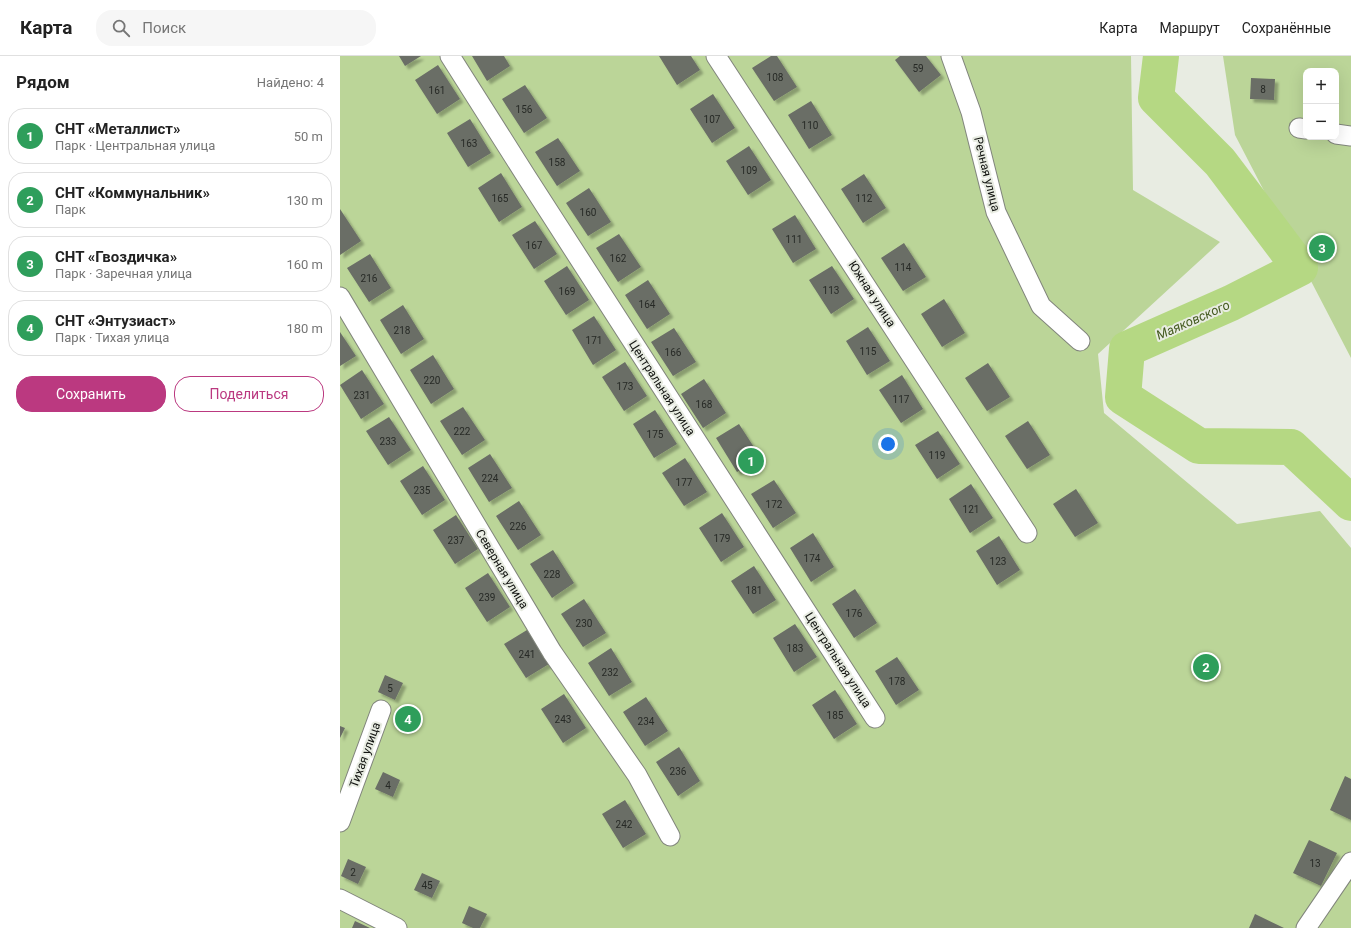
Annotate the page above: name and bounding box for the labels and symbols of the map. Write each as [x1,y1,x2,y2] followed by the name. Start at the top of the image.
[912,63,924,74] house number: 59
[767,72,784,83] house number: 108
[1260,84,1266,95] house number: 8
[429,85,445,96] house number: 161
[516,104,533,115] house number: 156
[704,114,721,125] house number: 107
[802,120,819,131] house number: 110
[971,135,1003,213] street label: Речная улица
[461,138,477,149] house number: 163
[549,157,566,168] house number: 158
[741,165,757,176] house number: 109
[492,193,509,204] house number: 165
[856,193,873,204] house number: 112
[580,207,597,218] house number: 160
[1309,233,1335,263] pin: 3
[786,234,802,245] house number: 111
[526,240,543,251] house number: 167
[610,253,627,264] house number: 162
[845,258,899,330] street label: Южная улица
[895,262,912,273] house number: 114
[361,273,378,284] house number: 216
[823,285,839,296] house number: 113
[559,286,575,297] house number: 169
[1154,297,1232,343] water label: Маяковского
[639,299,656,310] house number: 164
[394,325,411,336] house number: 218
[586,335,602,346] house number: 171
[626,338,698,438] street label: Центральная улица
[860,346,877,357] house number: 115
[665,347,682,358] house number: 166
[424,375,441,386] house number: 220
[617,381,633,392] house number: 173
[354,390,370,401] house number: 231
[893,394,910,405] house number: 117
[696,399,713,410] house number: 168
[454,426,471,437] house number: 222
[647,429,664,440] house number: 175
[878,434,898,454] your location
[380,436,396,447] house number: 233
[738,446,764,476] pin: 1
[929,450,945,461] house number: 119
[482,473,499,484] house number: 224
[676,477,693,488] house number: 177
[414,485,431,496] house number: 235
[766,499,783,510] house number: 172
[963,504,979,515] house number: 121
[510,521,527,532] house number: 226
[473,527,531,611] street label: Северная улица
[714,533,730,544] house number: 179
[448,535,465,546] house number: 237
[804,553,821,564] house number: 174
[990,556,1006,567] house number: 123
[544,569,561,580] house number: 228
[746,585,762,596] house number: 181
[479,592,495,603] house number: 239
[846,608,863,619] house number: 176
[802,610,874,710] street label: Центральная улица
[576,618,593,629] house number: 230
[787,643,803,654] house number: 183
[519,649,535,660] house number: 241
[1193,652,1219,682] pin: 2
[602,667,619,678] house number: 232
[889,676,906,687] house number: 178
[387,683,393,694] house number: 5
[395,704,421,734] pin: 4
[827,710,844,721] house number: 185
[555,714,571,725] house number: 243
[638,716,655,727] house number: 234
[347,720,383,790] street label: Тихая улица
[670,766,687,777] house number: 236
[385,780,391,791] house number: 4
[616,819,633,830] house number: 242
[1309,858,1321,869] house number: 13
[350,867,356,878] house number: 2
[421,880,433,891] house number: 45

